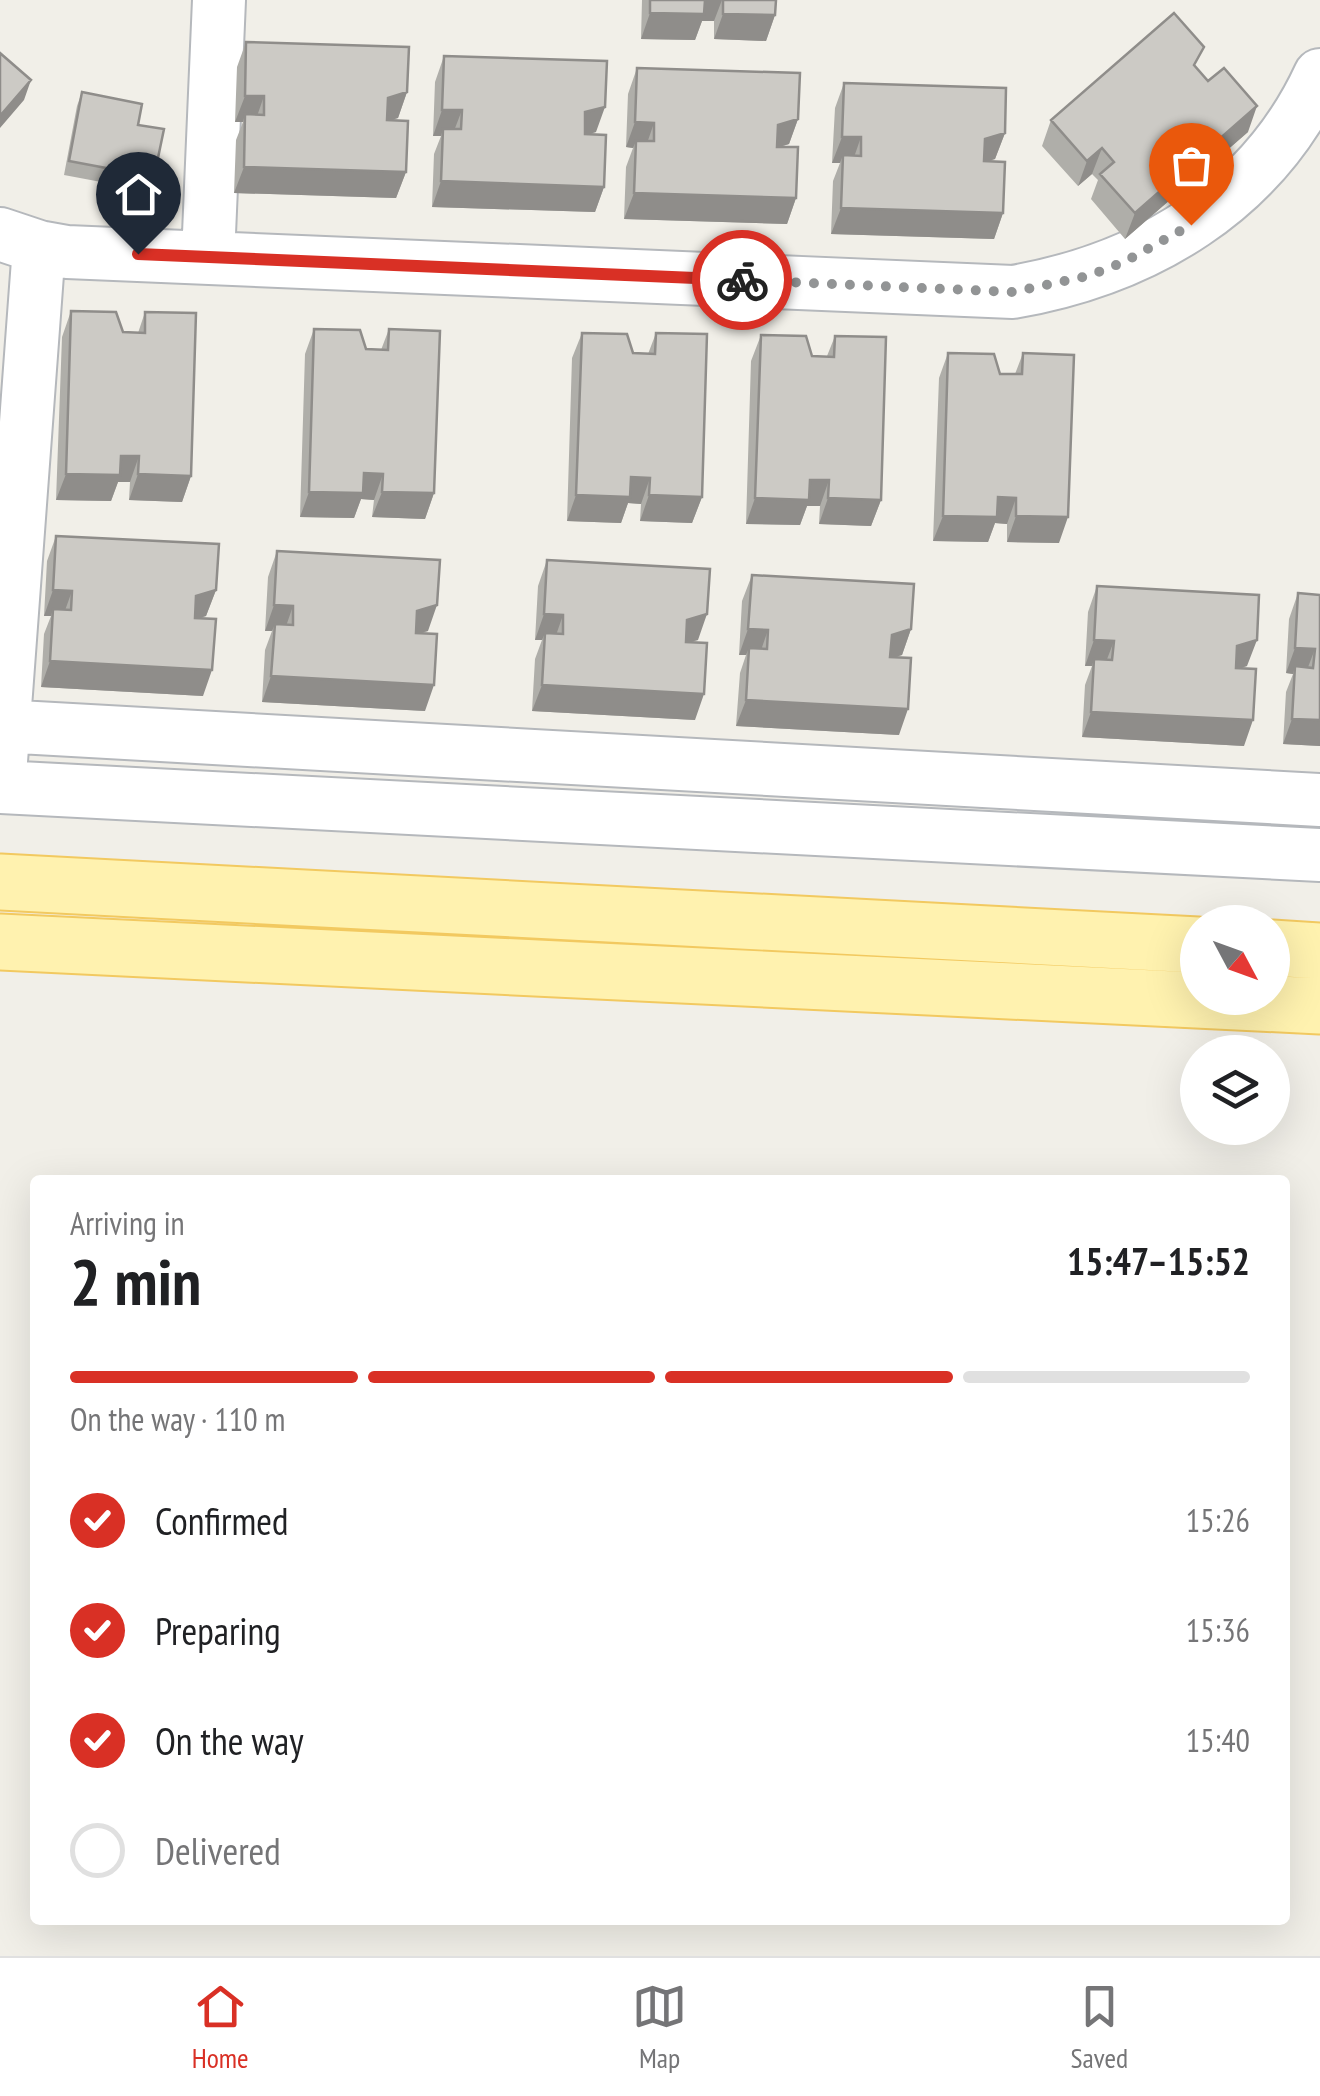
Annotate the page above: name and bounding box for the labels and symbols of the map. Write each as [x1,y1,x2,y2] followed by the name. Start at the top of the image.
[1149,123,1234,226] pin
[96,152,181,255] pin
[692,230,792,330] courier
[1180,905,1290,1015] north arrow

